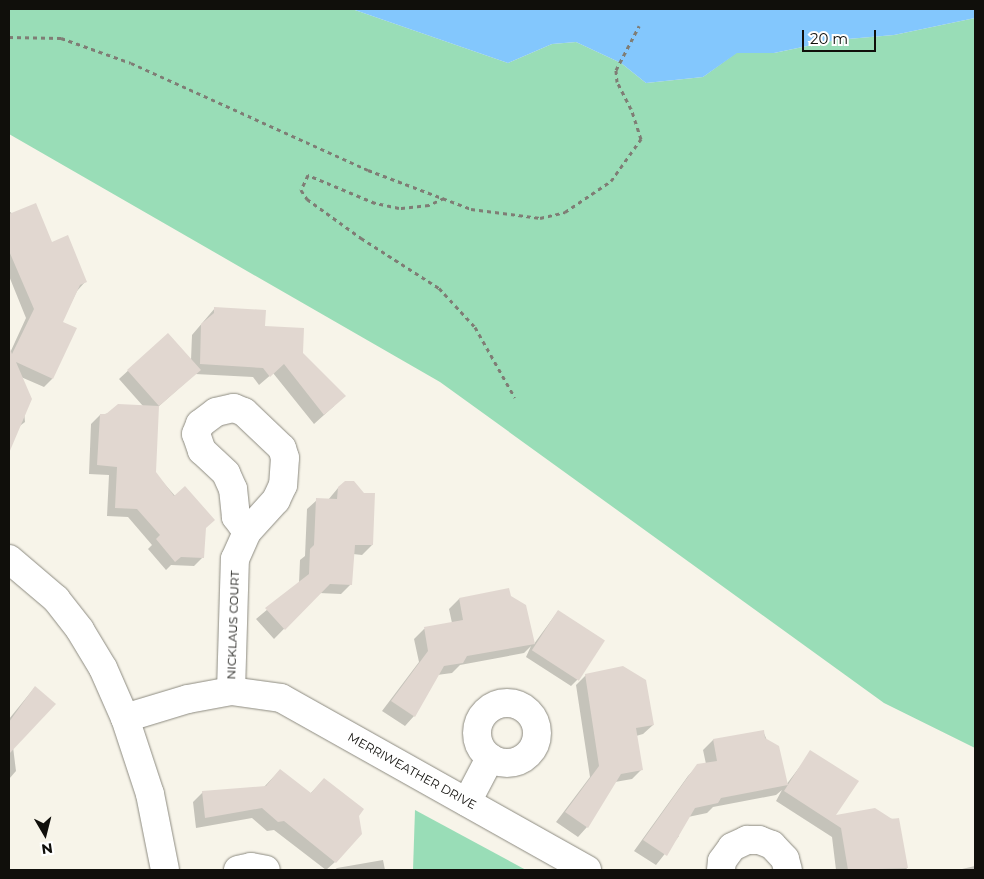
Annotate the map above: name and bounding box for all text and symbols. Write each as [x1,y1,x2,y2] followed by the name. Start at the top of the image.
[804,20,878,52] scale bar
[810,29,848,48] text: 20 m
[224,570,242,680] street label: NICKLAUS COURT
[345,730,479,812] street label: MERRIWEATHER DRIVE
[20,809,70,859] north arrow
[40,839,54,859] text: N

